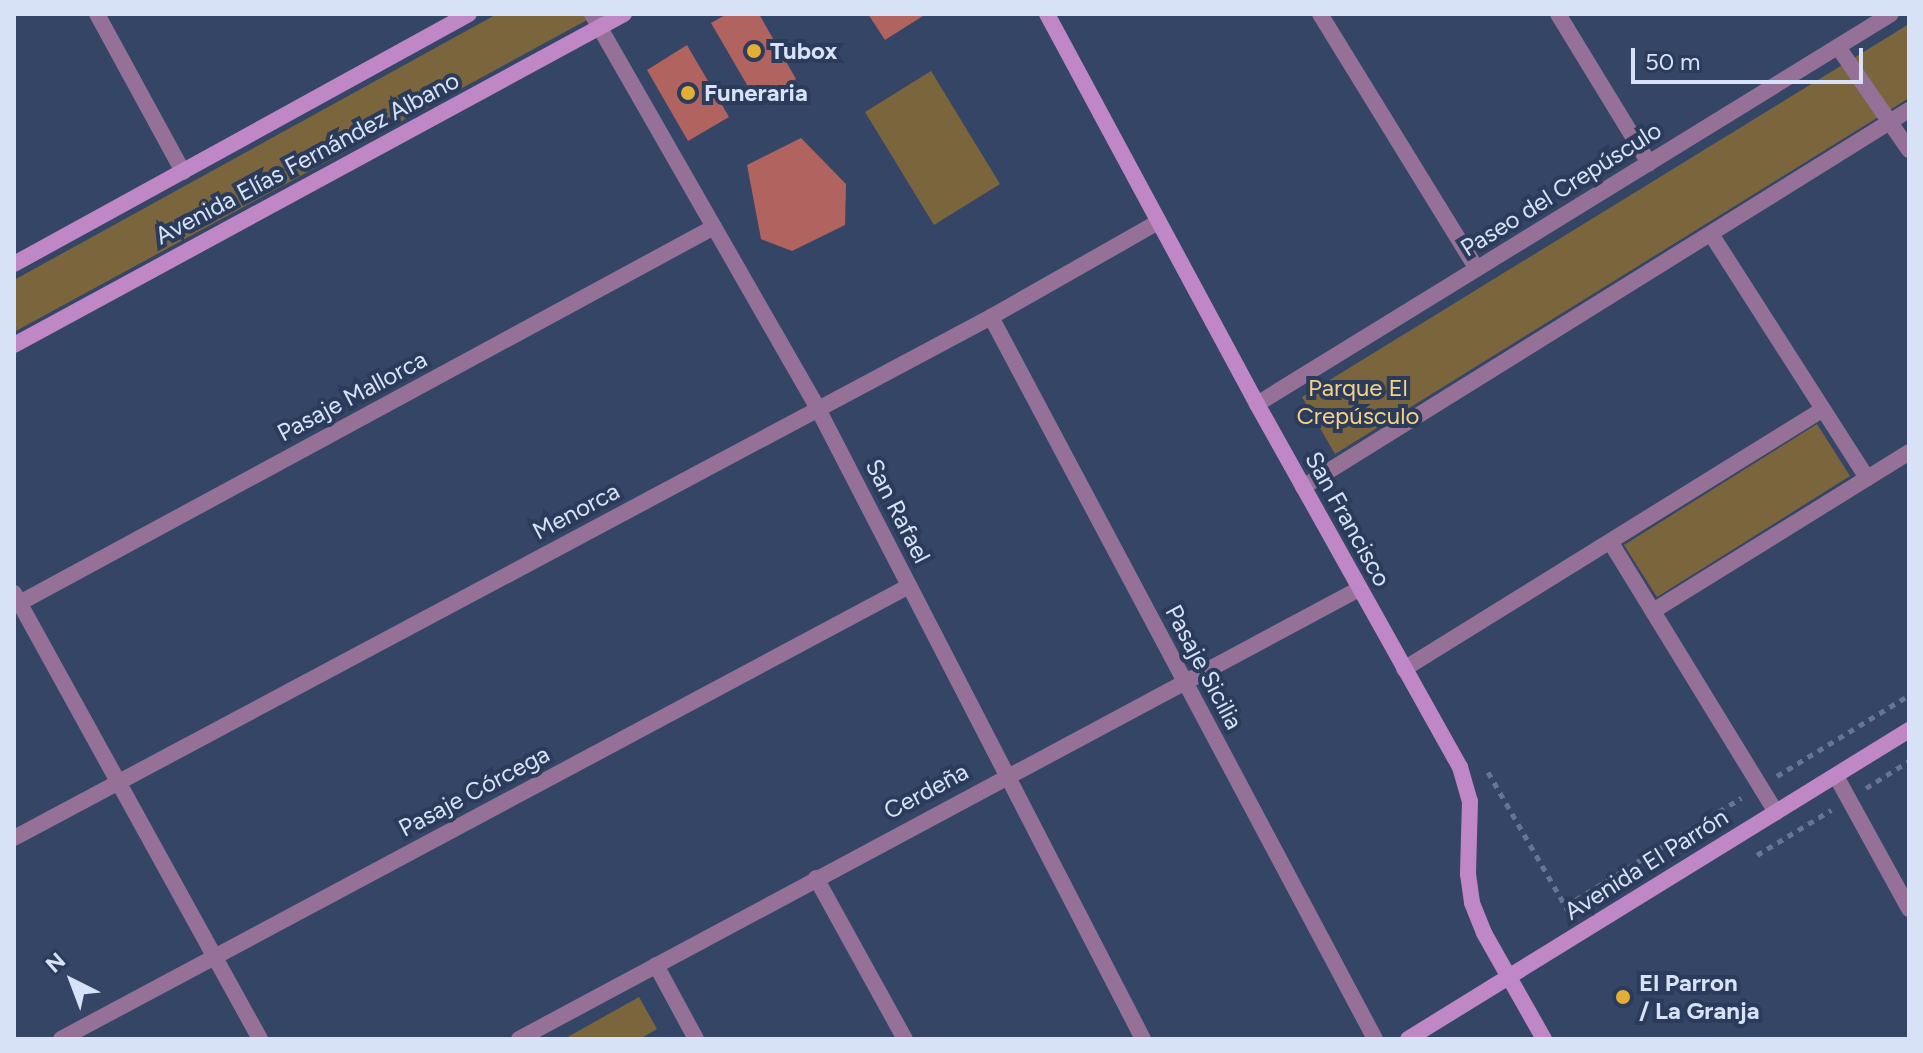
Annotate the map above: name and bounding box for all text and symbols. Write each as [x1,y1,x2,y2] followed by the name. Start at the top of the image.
[1635,32,1867,82] scale bar
[770,37,837,65] place label: Tubox
[745,42,763,60] marker: Tubox
[1645,47,1701,76] text: 50 m
[150,65,464,251] street label: Avenida Elías Fernández Albano
[704,79,808,107] place label: Funeraria
[679,84,697,102] marker: Funeraria
[1455,116,1667,262] street label: Paseo del Crepúsculo
[272,345,432,447] street label: Pasaje Mallorca
[1297,374,1419,430] park label: Parque El Crepúsculo
[1299,447,1397,591] street label: San Francisco
[860,454,936,568] street label: San Rafael
[528,476,624,546] street label: Menorca
[1159,600,1249,734] street label: Pasaje Sicilia
[394,739,554,843] street label: Pasaje Córcega
[879,757,973,825] street label: Cerdeña
[1559,802,1733,926] street label: Avenida El Parrón
[32,941,112,1021] north arrow
[40,947,71,979] text: N
[1639,969,1760,1025] place label: El Parron / La Granja
[1614,988,1632,1006] marker: El Parron / La Granja

